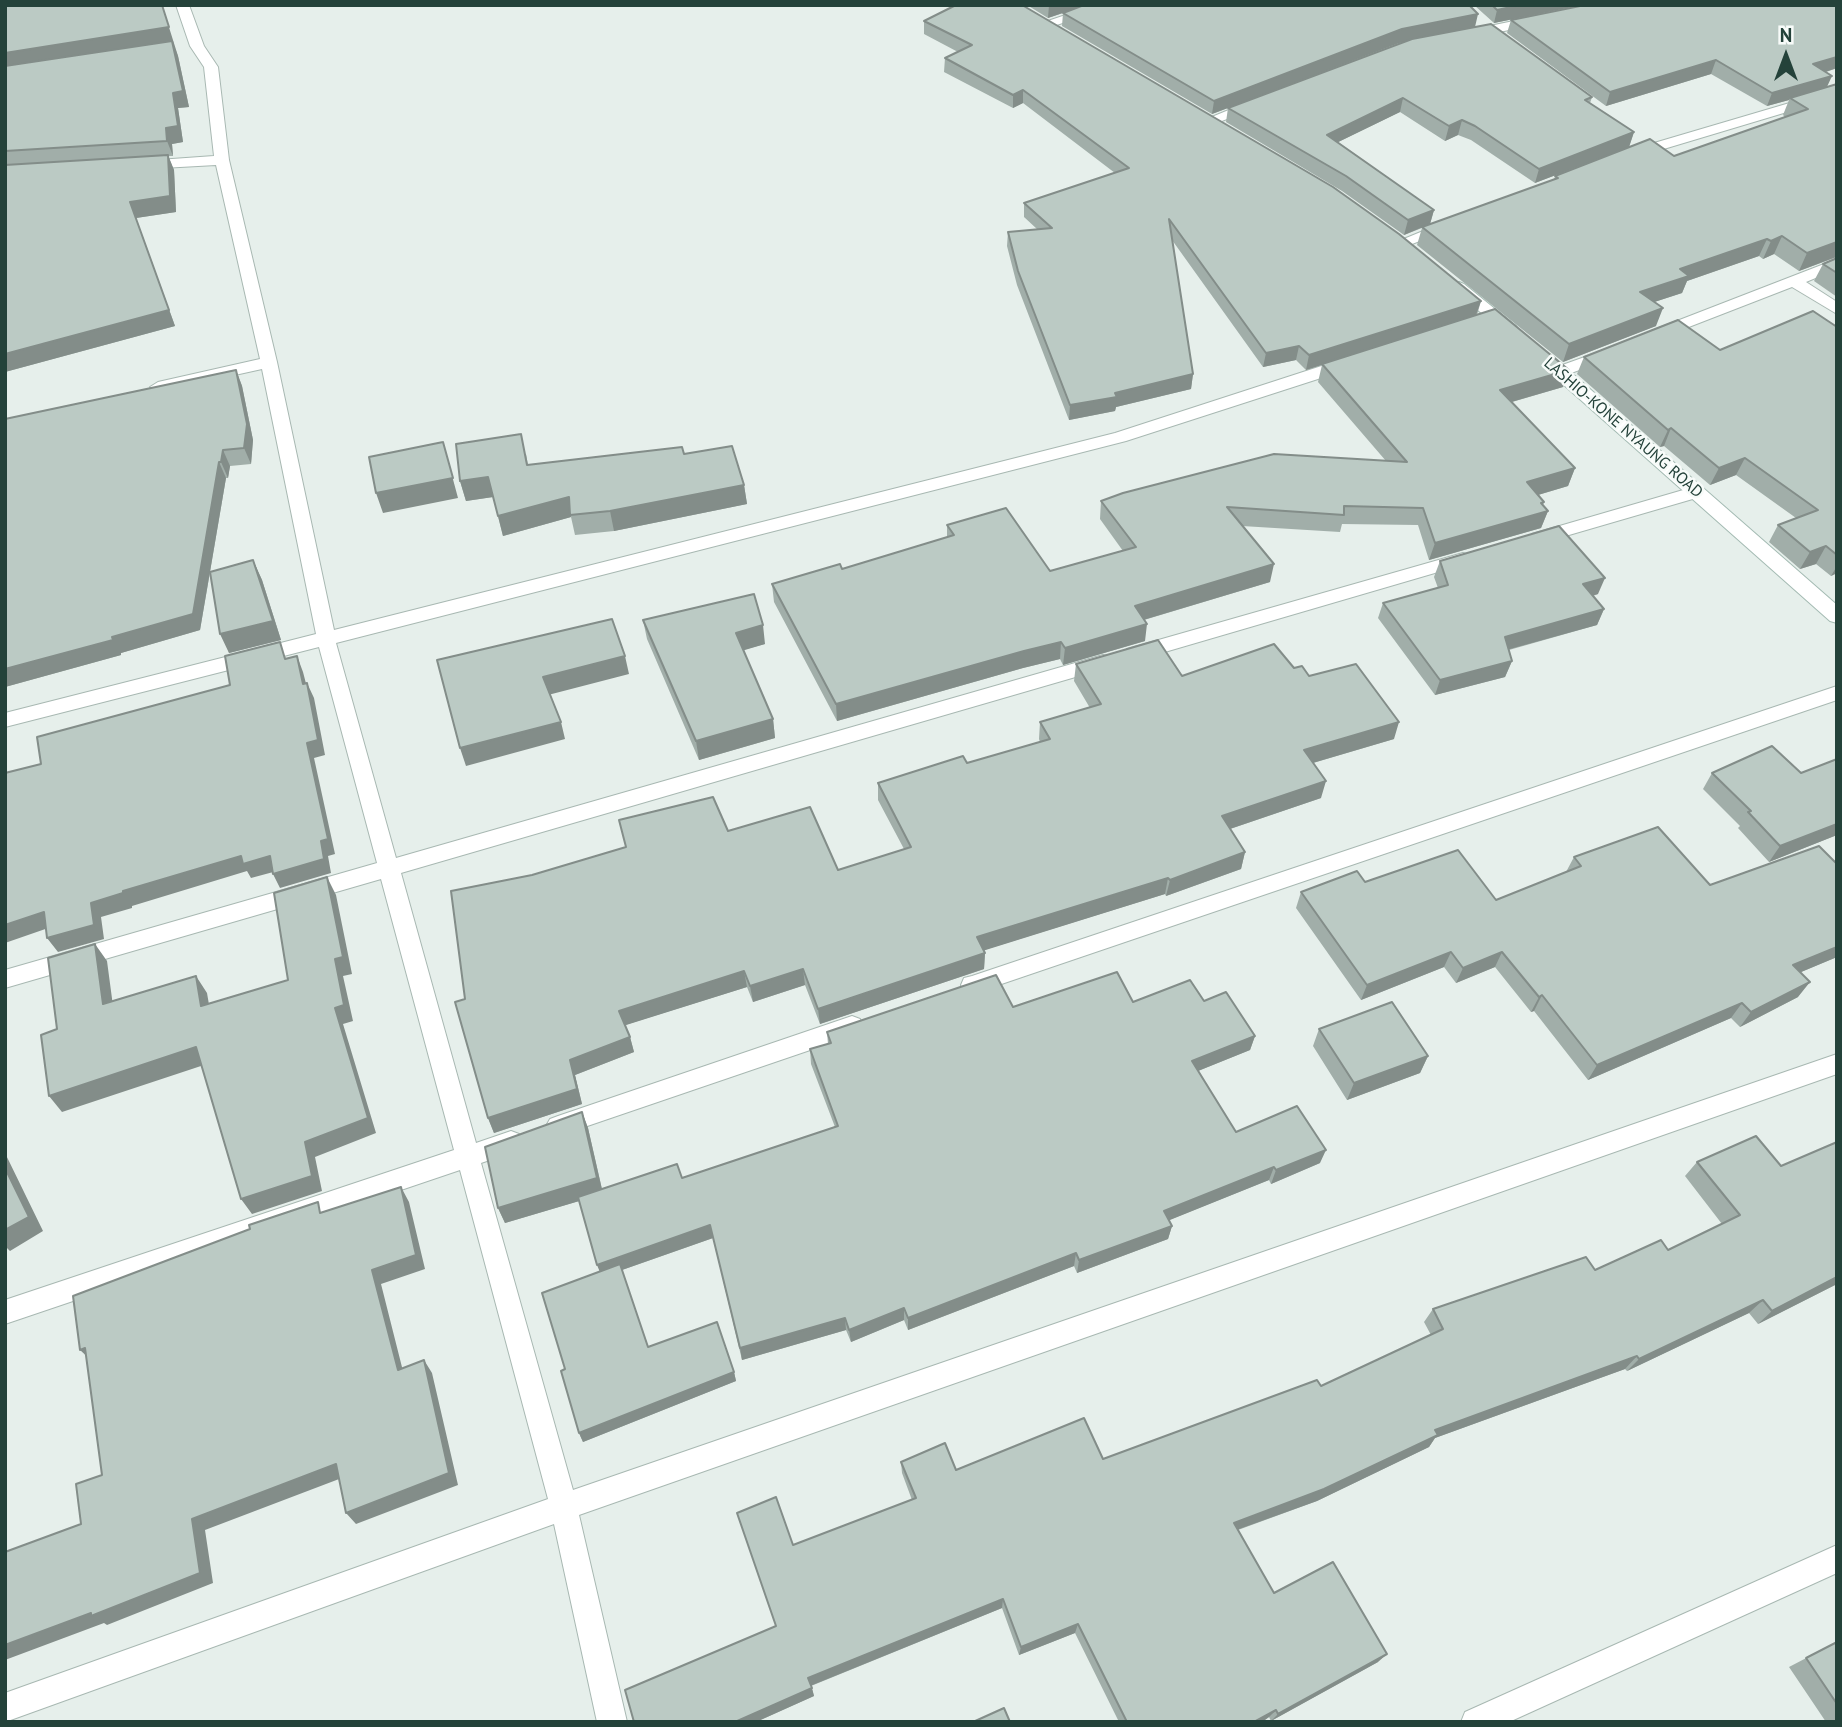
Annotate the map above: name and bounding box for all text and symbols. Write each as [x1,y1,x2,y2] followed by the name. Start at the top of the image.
[1751,21,1821,91] north arrow
[1780,23,1792,47] text: N
[1540,354,1706,502] street label: LASHIO-KONE NYAUNG ROAD

